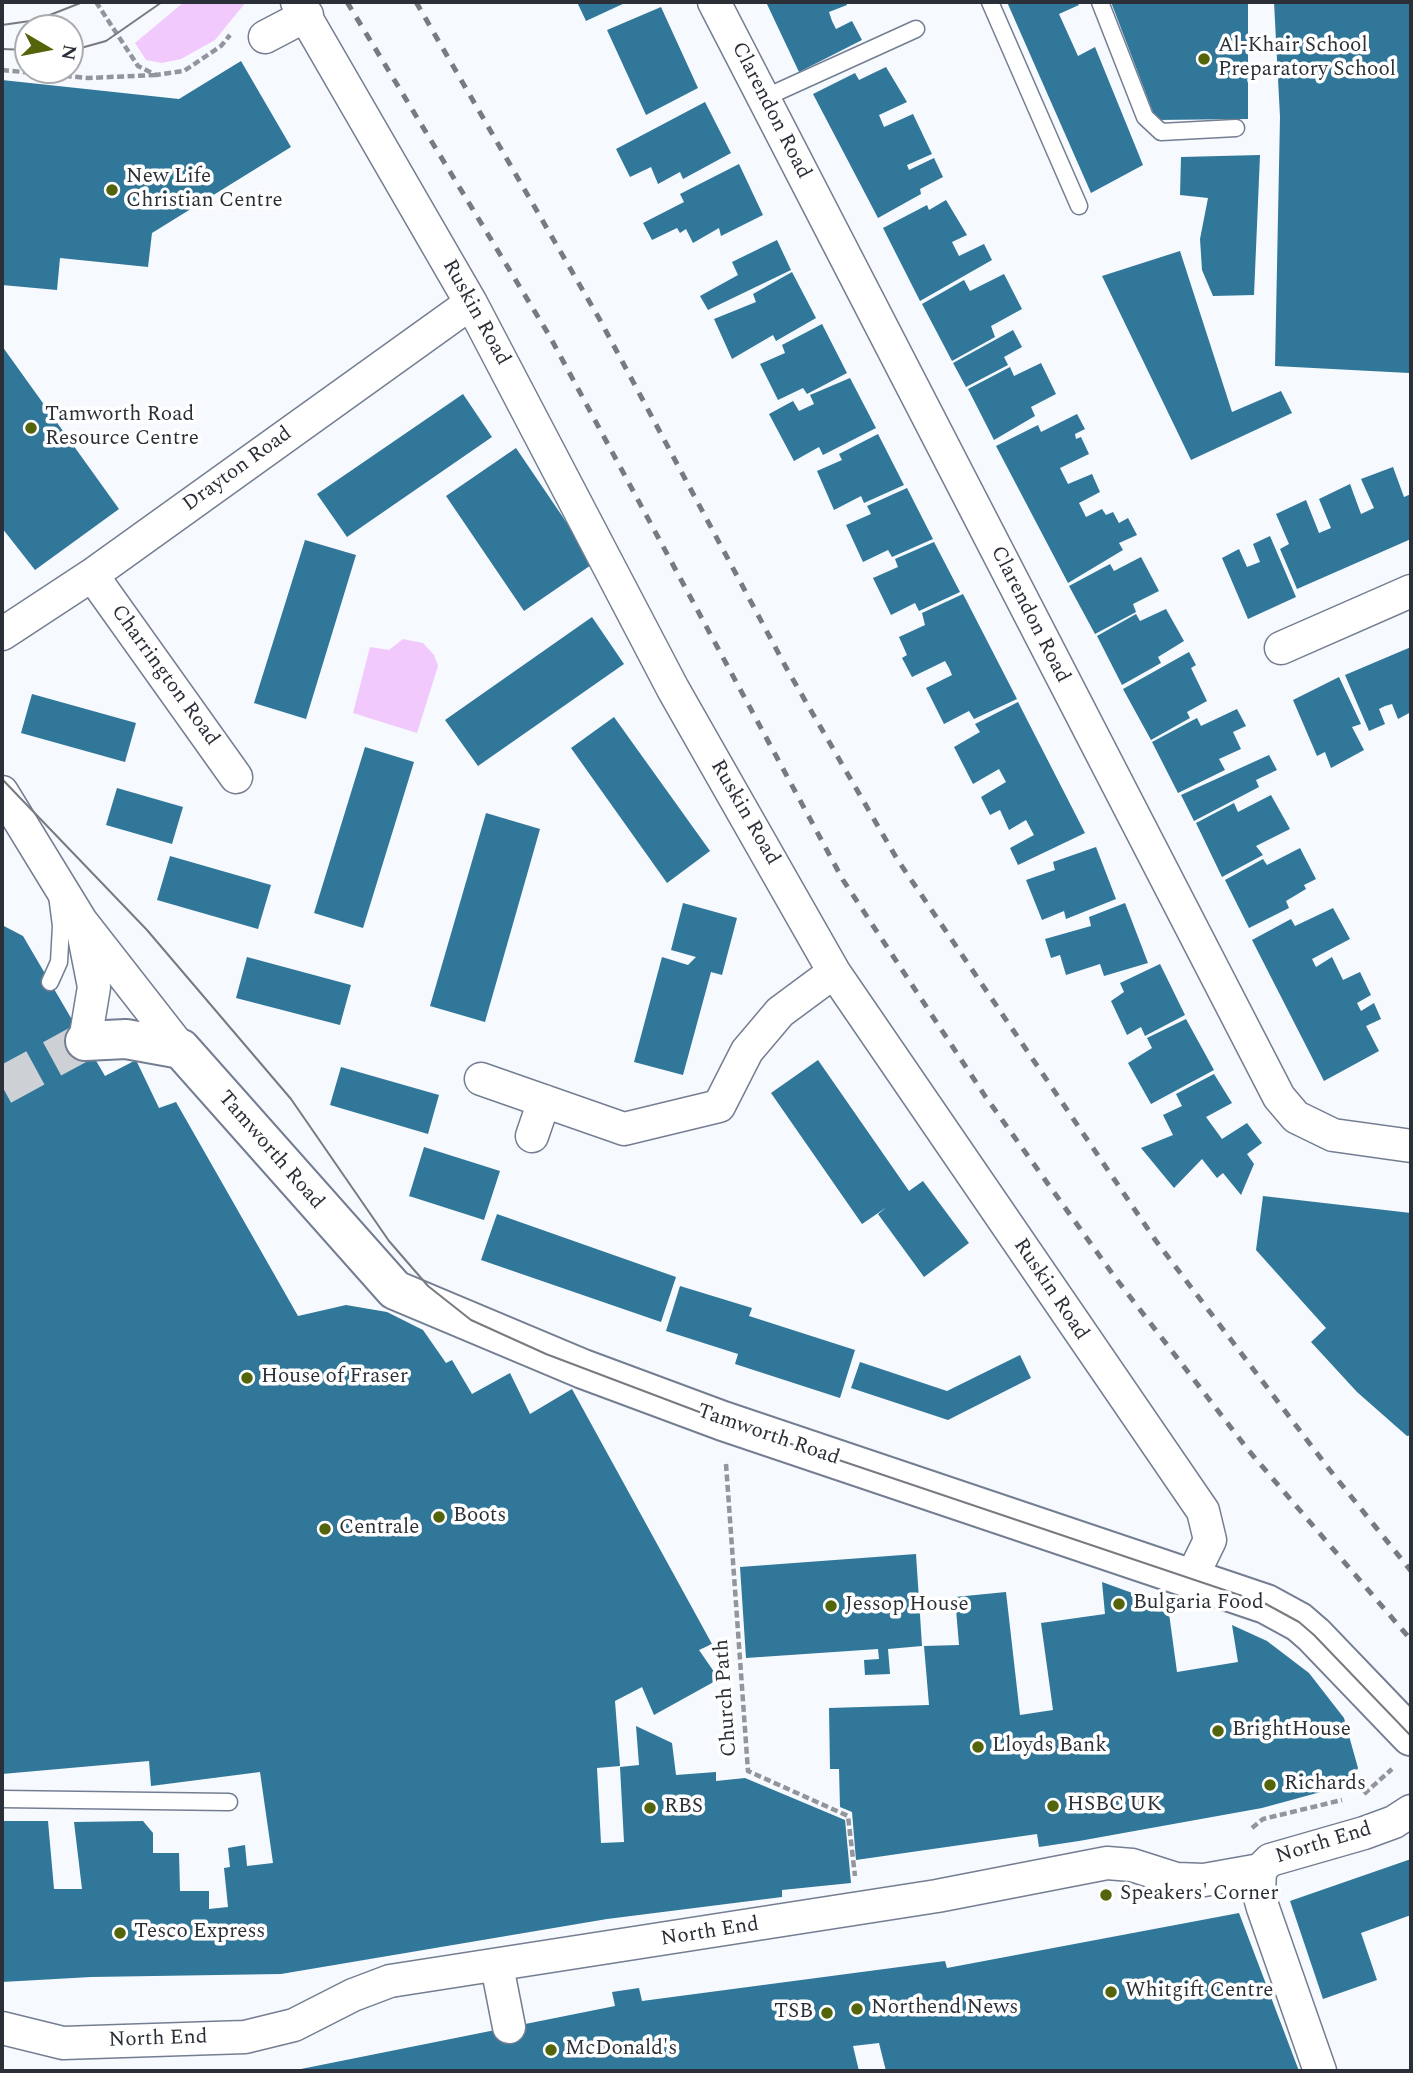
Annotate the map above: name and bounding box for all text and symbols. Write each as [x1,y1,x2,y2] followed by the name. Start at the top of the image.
[14,14,84,84] north arrow
[1218,34,1396,84] place label: Al-Khair School Preparatory School
[725,38,815,184] street label: Clarendon Road
[53,42,84,63] text: N
[1196,51,1212,67] marker: Al-Khair School Preparatory School
[126,165,283,215] place label: New Life Christian Centre
[104,182,120,198] marker: New Life Christian Centre
[436,256,514,370] street label: Ruskin Road
[45,403,199,453] place label: Tamworth Road Resource Centre
[23,420,39,436] marker: Tamworth Road Resource Centre
[179,422,297,518] street label: Drayton Road
[984,542,1074,688] street label: Clarendon Road
[104,601,224,751] street label: Charrington Road
[704,756,784,870] street label: Ruskin Road
[212,1086,328,1216] street label: Tamworth Road
[1007,1234,1093,1346] street label: Ruskin Road
[261,1365,408,1391] place label: House of Fraser
[239,1370,255,1386] marker: House of Fraser
[693,1400,843,1472] street label: Tamworth Road
[453,1504,506,1530] place label: Boots
[431,1509,447,1525] marker: Boots
[339,1516,419,1542] place label: Centrale
[317,1521,333,1537] marker: Centrale
[1133,1591,1264,1617] place label: Bulgaria Food
[845,1593,969,1619] place label: Jessop House
[1111,1596,1127,1612] marker: Bulgaria Food
[823,1598,839,1614] marker: Jessop House
[710,1638,744,1758] street label: Church Path
[1232,1718,1351,1744] place label: BrightHouse
[1210,1723,1226,1739] marker: BrightHouse
[992,1734,1107,1760] place label: Lloyds Bank
[970,1739,986,1755] marker: Lloyds Bank
[1284,1772,1366,1798] place label: Richards
[1262,1777,1278,1793] marker: Richards
[1067,1793,1162,1819] place label: HSBC UK
[664,1795,703,1821] place label: RBS
[1045,1798,1061,1814] marker: HSBC UK
[642,1800,658,1816] marker: RBS
[1273,1817,1375,1871] street label: North End
[1120,1882,1279,1908] place label: Speakers' Corner
[1098,1887,1114,1903] marker: Speakers' Corner
[659,1913,761,1953] street label: North End
[134,1920,265,1946] place label: Tesco Express
[112,1925,128,1941] marker: Tesco Express
[1125,1979,1273,2005] place label: Whitgift Centre
[1103,1984,1119,2000] marker: Whitgift Centre
[871,1996,1018,2022] place label: Northend News
[774,2000,813,2026] place label: TSB
[849,2001,865,2017] marker: Northend News
[819,2005,835,2021] marker: TSB
[108,2026,208,2054] street label: North End
[565,2037,677,2063] place label: McDonald's
[543,2042,559,2058] marker: McDonald's

